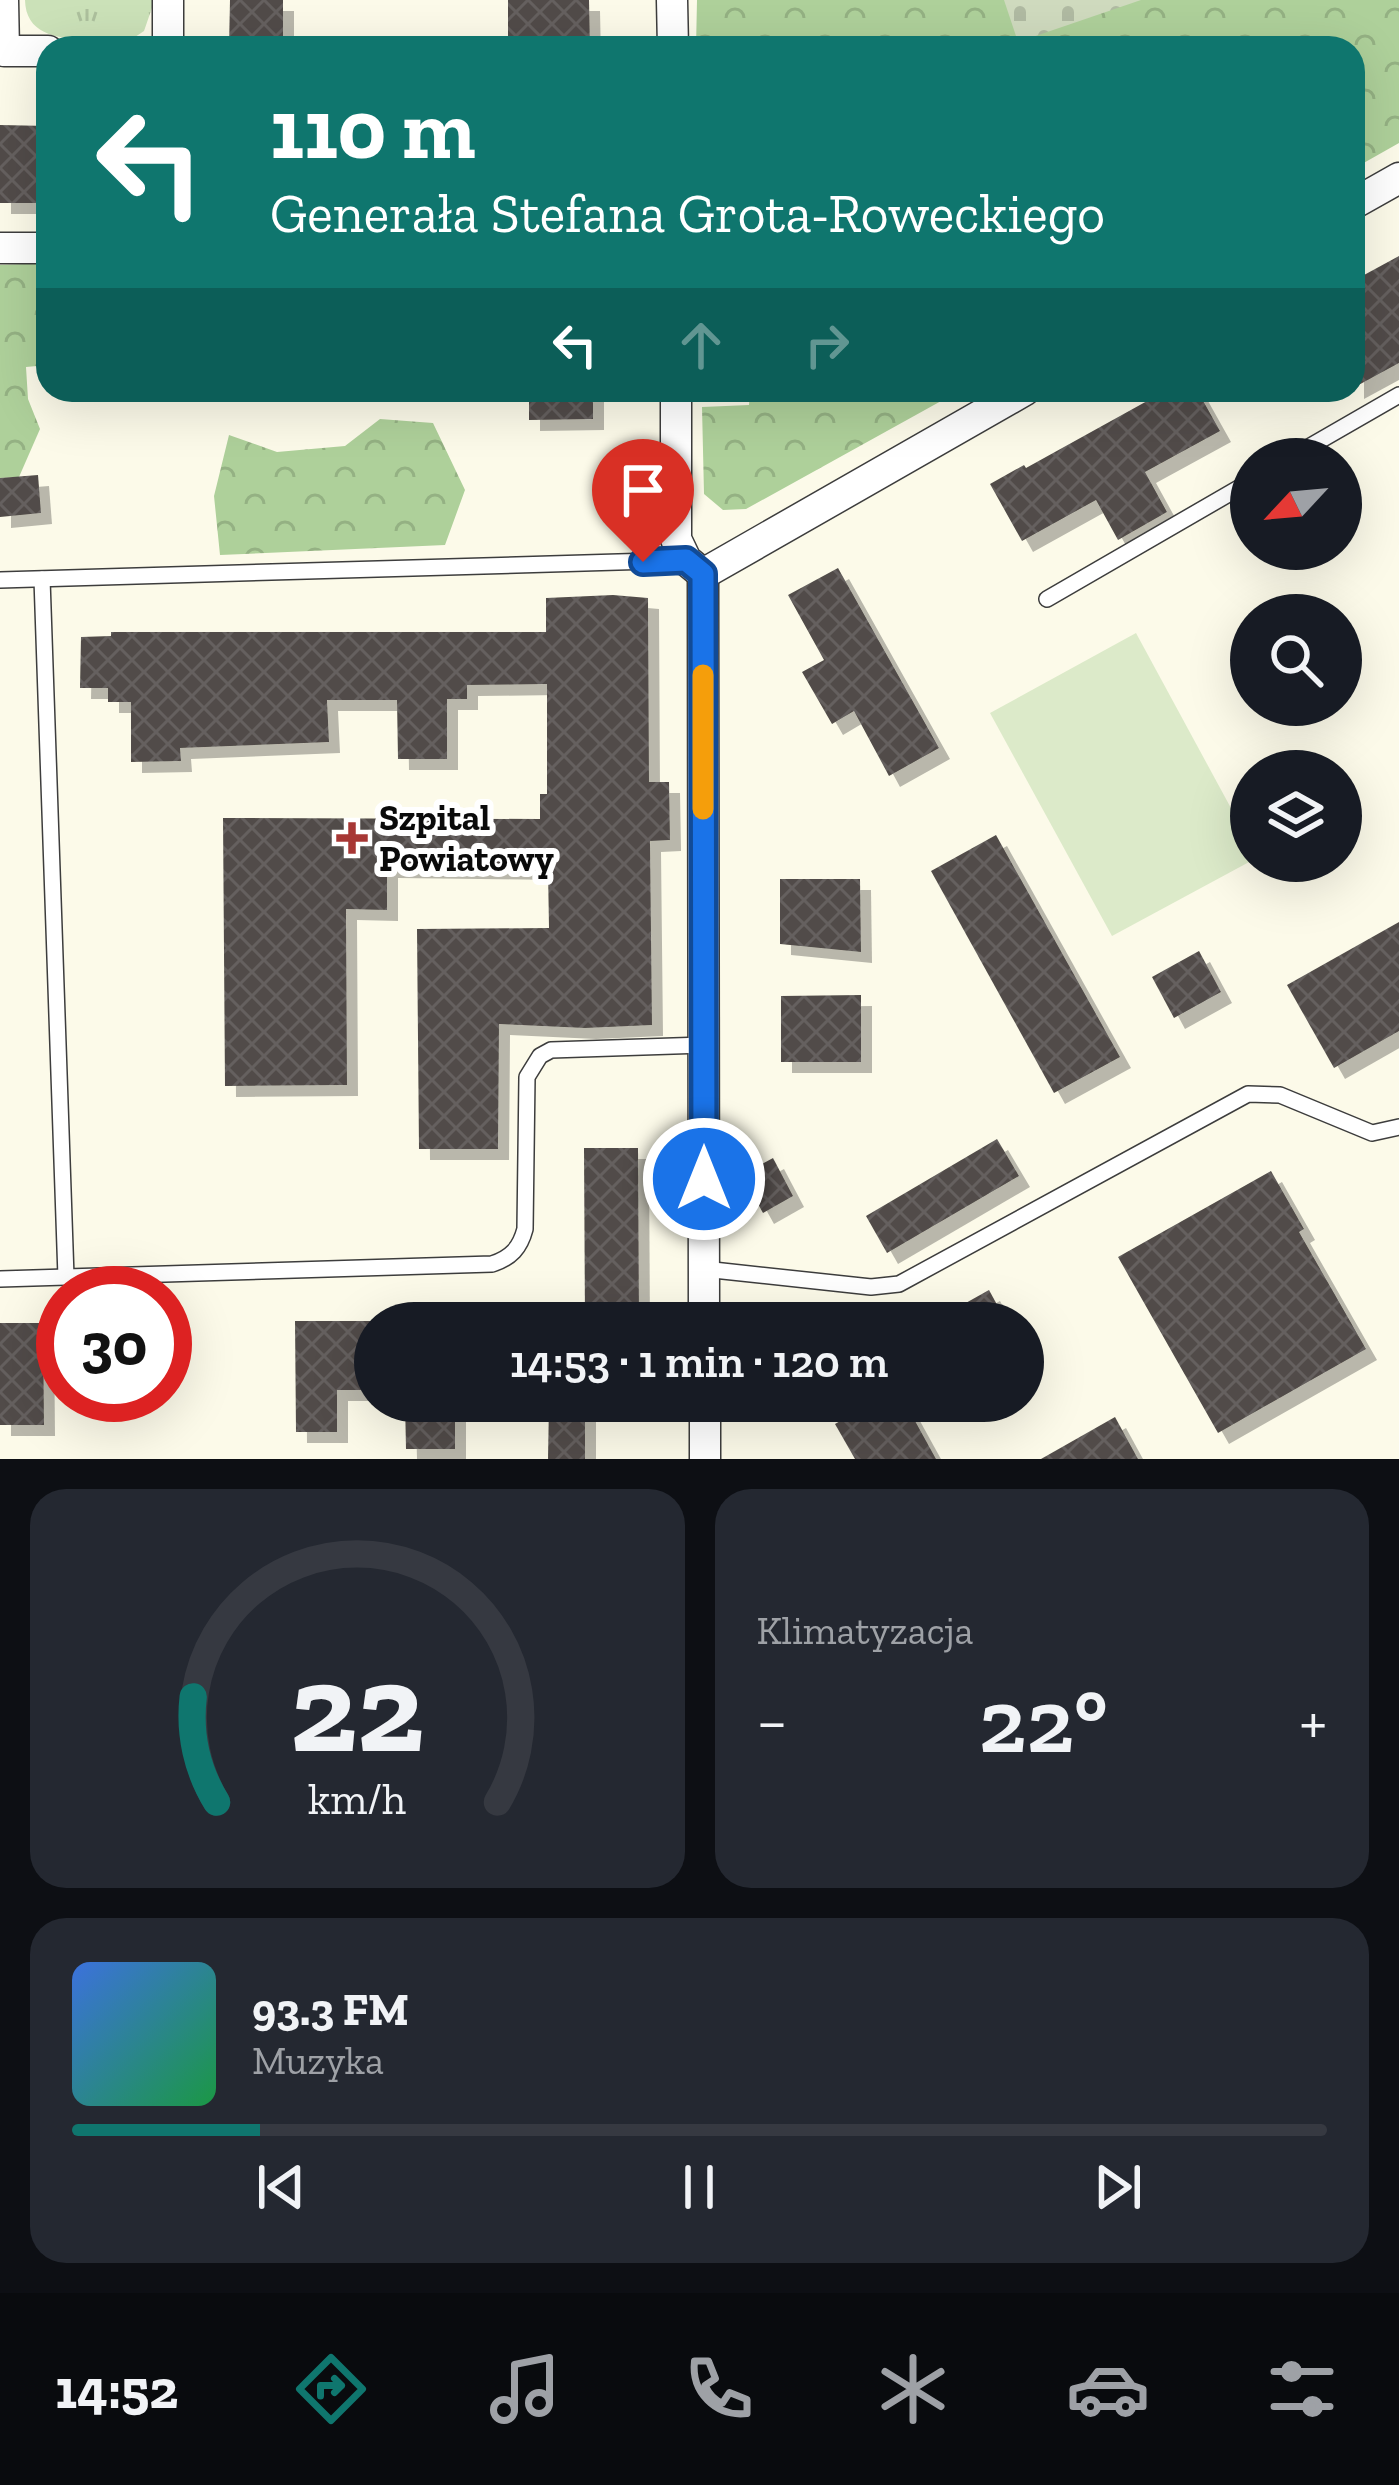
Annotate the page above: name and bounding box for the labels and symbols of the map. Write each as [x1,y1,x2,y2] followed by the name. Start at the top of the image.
[1230,438,1362,570] north arrow
[592,439,694,562] pin
[379,796,554,880] place label: Szpital Powiatowy
[336,822,368,854] marker: Szpital Powiatowy
[641,1116,767,1242] position arrow
[36,1266,192,1422] speed limit sign: 30

